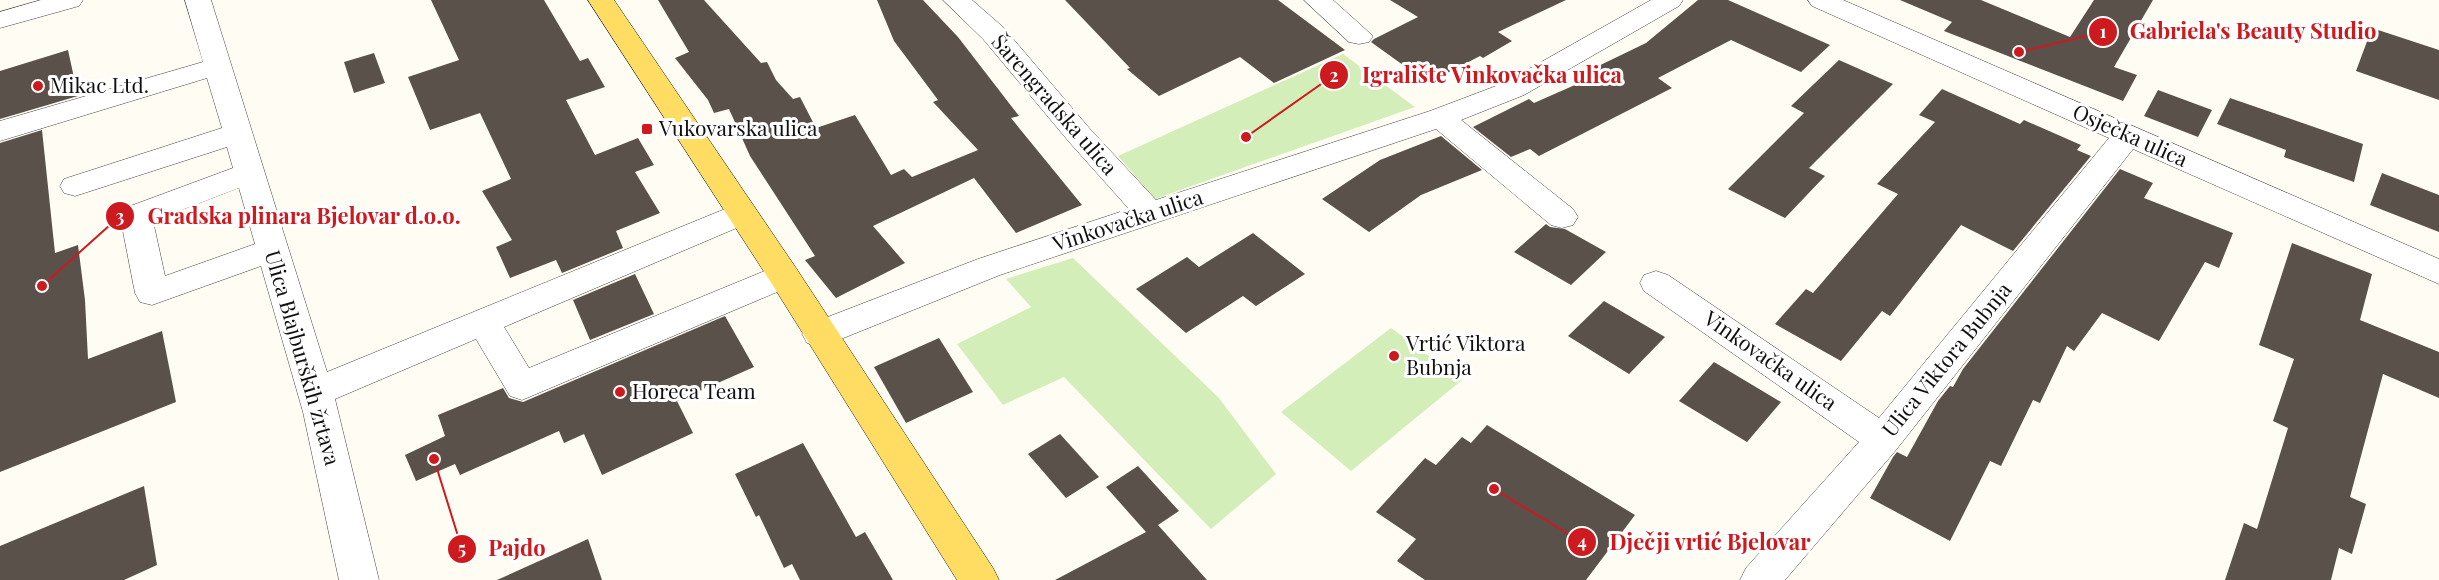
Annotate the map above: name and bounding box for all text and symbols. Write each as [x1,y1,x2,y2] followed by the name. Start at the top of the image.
[2088,12,2389,52] callout: Gabriela's Beauty Studio
[2130,15,2376,45] text: Gabriela's Beauty Studio
[2100,19,2107,43] text: 1
[987,27,1125,180] street label: Šarengradska ulica
[1319,55,1634,95] callout: Igralište Vinkovačka ulica
[1362,59,1622,89] text: Igralište Vinkovačka ulica
[1329,63,1339,87] text: 2
[50,70,149,98] place label: Mikac Ltd.
[31,79,45,93] marker: Mikac Ltd.
[2069,96,2193,172] street label: Osječka ulica
[658,113,818,141] place label: Vukovarska ulica
[640,122,654,136] marker: Vukovarska ulica
[1048,181,1207,257] street label: Vinkovačka ulica
[105,196,472,236] callout: Gradska plinara Bjelovar d.o.o.
[147,200,461,230] text: Gradska plinara Bjelovar d.o.o.
[116,204,125,228] text: 3
[260,247,348,469] street label: Ulica Blajburških žrtava
[1875,275,2017,442] street label: Ulica Viktora Bubnja
[1698,303,1844,416] street label: Vinkovačka ulica
[1405,328,1526,380] place label: Vrtić Viktora Bubnja
[1387,349,1401,363] marker: Vrtić Viktora Bubnja
[632,376,756,404] place label: Horeca Team
[613,385,627,399] marker: Horeca Team
[1567,522,1823,562] callout: Dječji vrtić Bjelovar
[1610,526,1811,556] text: Dječji vrtić Bjelovar
[447,529,558,569] callout: Pajdo
[1577,529,1587,553] text: 4
[488,532,546,562] text: Pajdo
[458,536,466,560] text: 5

